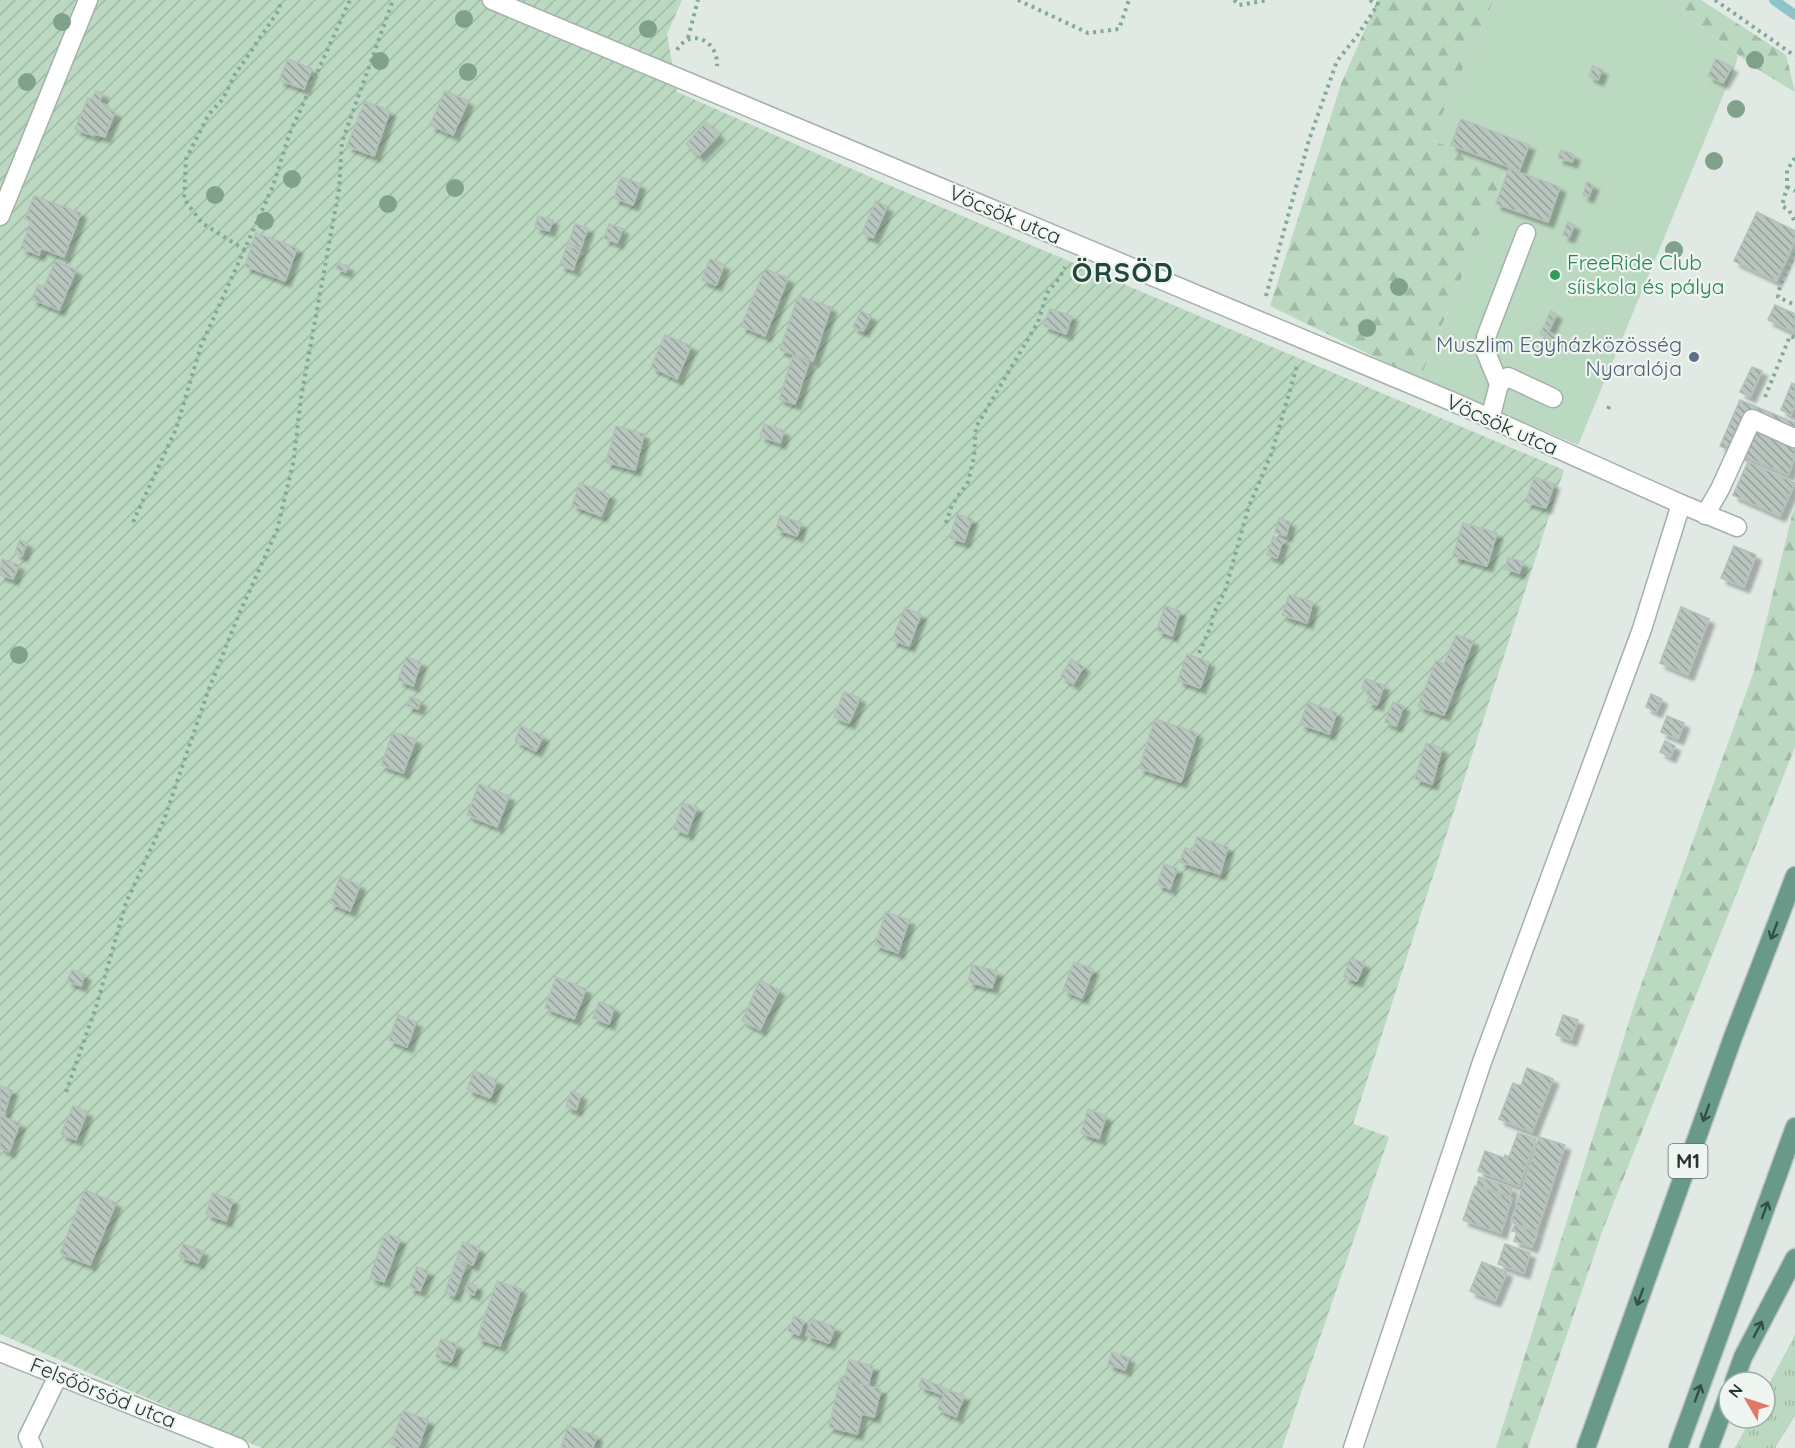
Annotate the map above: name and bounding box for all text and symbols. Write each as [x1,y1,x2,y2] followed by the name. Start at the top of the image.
[945,179,1066,249] street label: Vöcsök utca
[1567,249,1725,299] place label: FreeRide Club síiskola és pálya
[1072,255,1174,289] district label: ÖRSÖD
[1548,268,1562,282] marker: FreeRide Club síiskola és pálya
[1436,331,1682,381] place label: Muszlim Egyházközösség Nyaralója
[1687,350,1701,364] marker: Muszlim Egyházközösség Nyaralója
[1442,388,1562,460] street label: Vöcsök utca
[1768,921,1779,939] one-way arrow
[1699,1103,1710,1122] one-way arrow
[1668,1144,1708,1178] road number: M1
[1760,1201,1771,1220] one-way arrow
[1633,1287,1644,1306] one-way arrow
[1752,1321,1764,1338] one-way arrow
[27,1351,180,1433] street label: Felsőörsöd utca
[1717,1370,1777,1430] north arrow
[1724,1380,1747,1401] text: N
[1694,1384,1705,1403] one-way arrow

